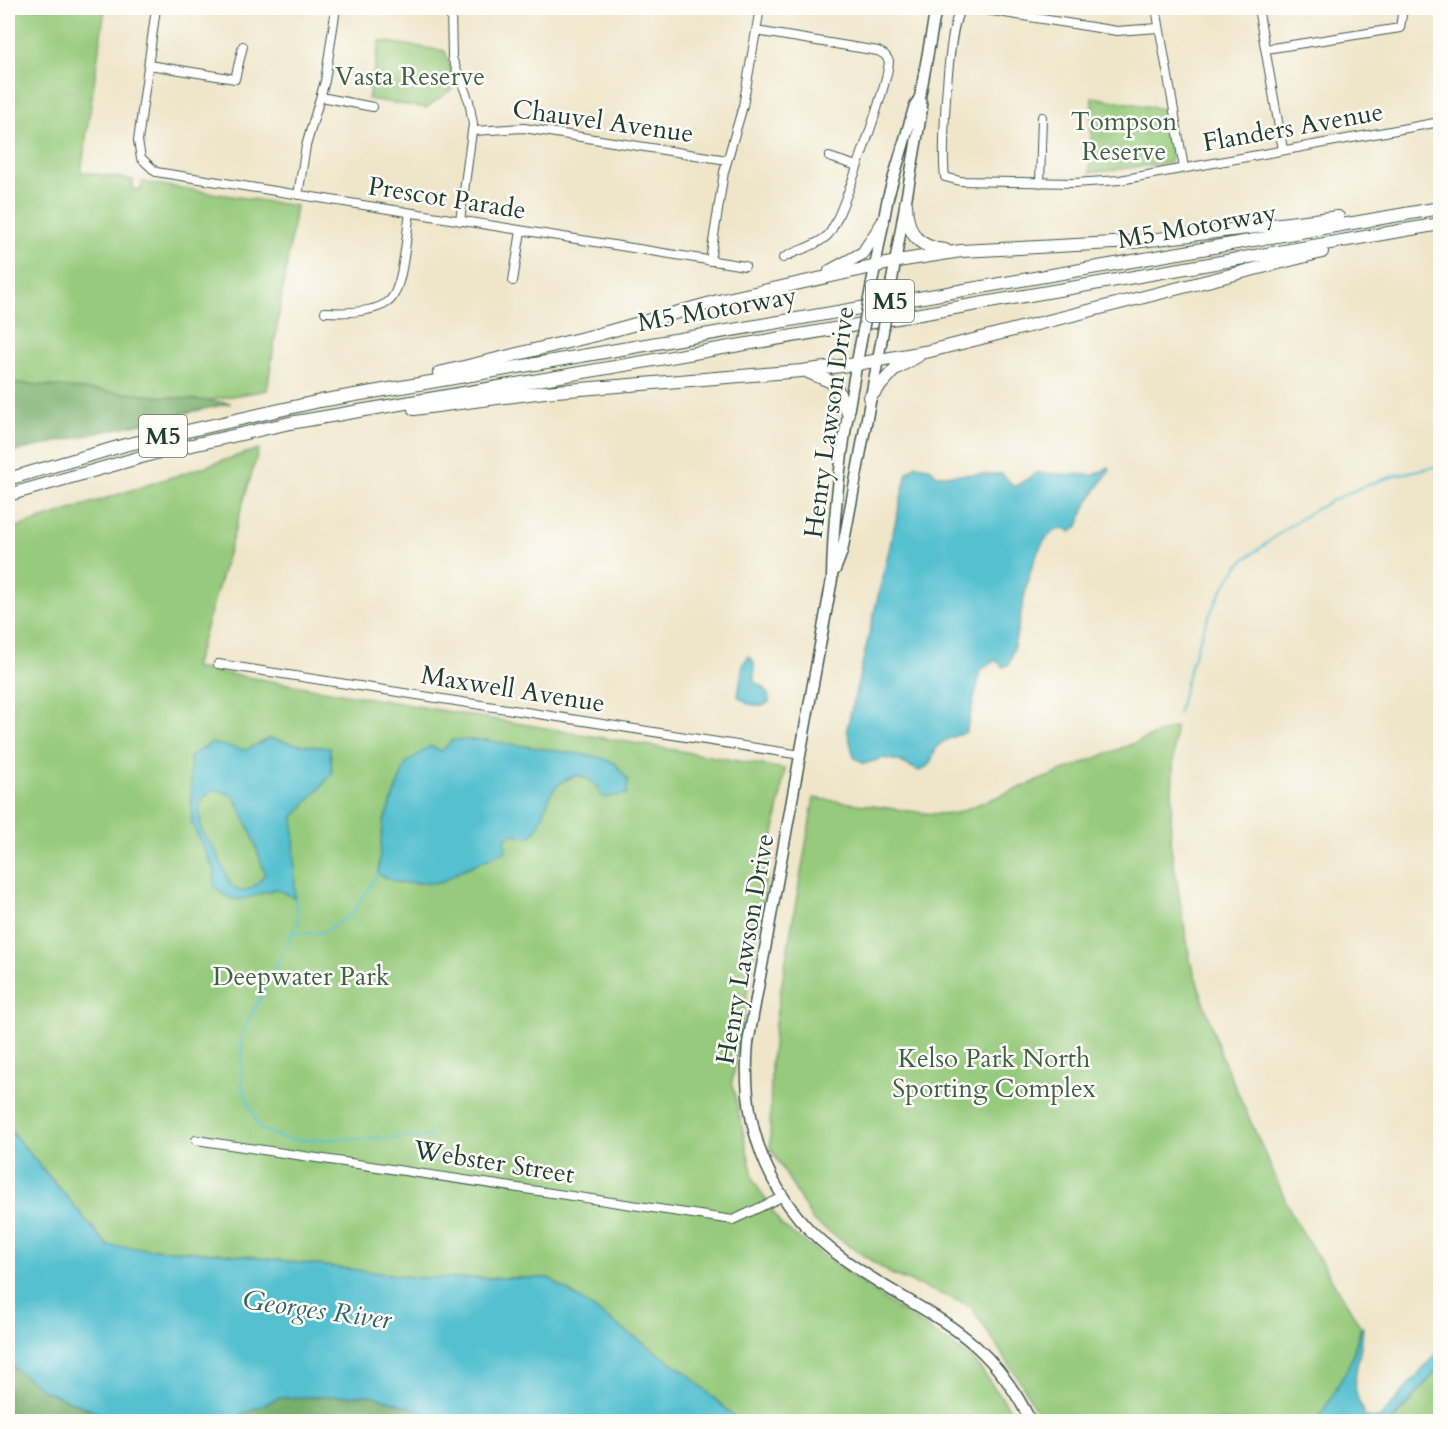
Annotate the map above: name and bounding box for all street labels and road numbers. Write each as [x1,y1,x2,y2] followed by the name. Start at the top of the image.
[510,91,696,151] street label: Chauvel Avenue
[1200,94,1386,160] street label: Flanders Avenue
[366,168,528,228] street label: Prescot Parade
[1115,195,1280,257] street label: M5 Motorway
[635,278,800,340] street label: M5 Motorway
[866,280,914,322] road number: M5
[795,304,863,540] street label: Henry Lawson Drive
[139,415,187,457] road number: M5
[418,657,608,721] street label: Maxwell Avenue
[707,831,783,1067] street label: Henry Lawson Drive
[410,1132,577,1192] street label: Webster Street

